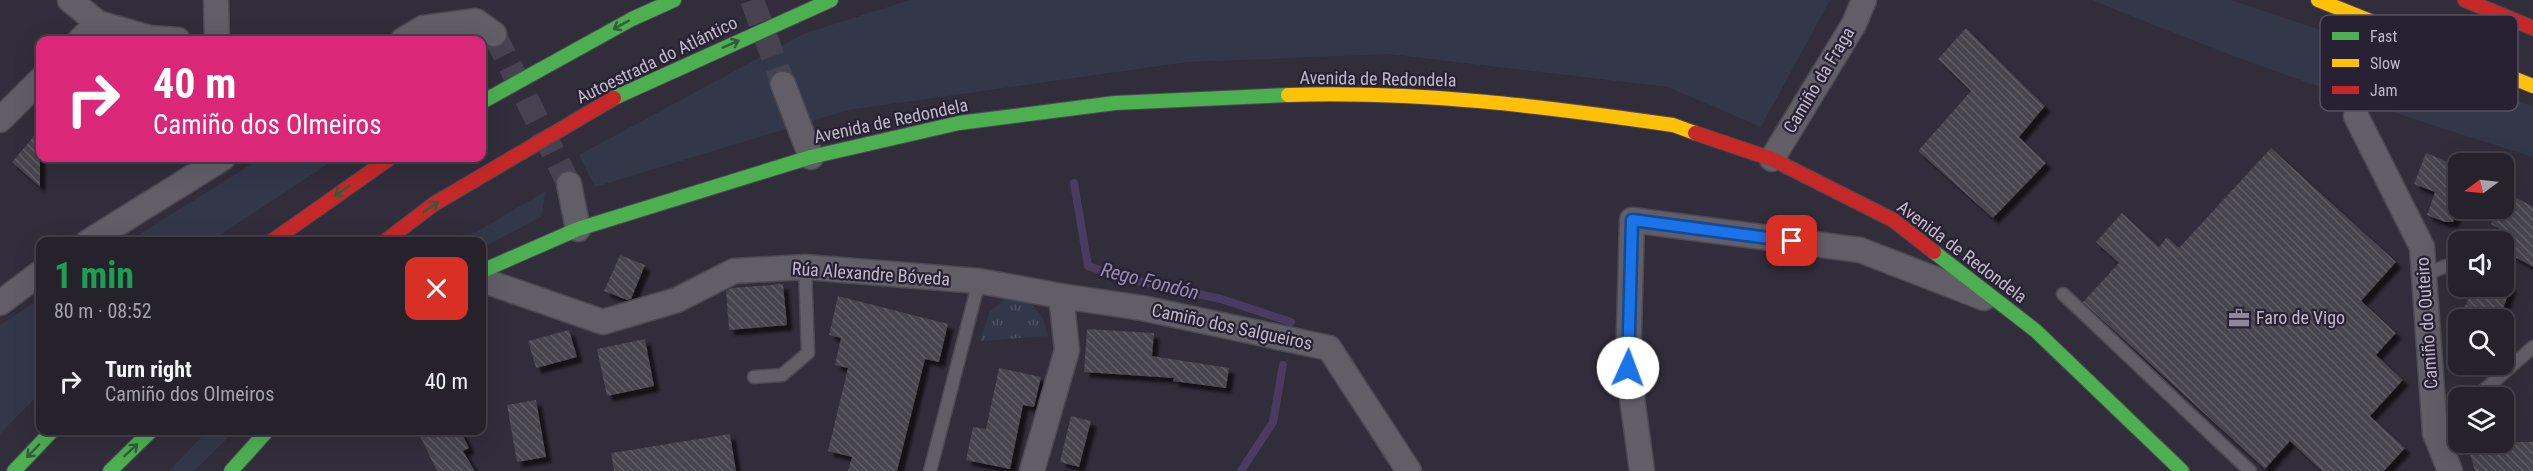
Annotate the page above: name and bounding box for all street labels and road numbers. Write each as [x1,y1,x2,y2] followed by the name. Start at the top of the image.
[573,11,741,108] street label: Autoestrada do Atlántico
[1779,23,1858,136] street label: Camiño da Fraga
[1299,67,1457,90] street label: Avenida de Redondela
[812,94,970,147] street label: Avenida de Redondela
[1893,196,2031,307] street label: Avenida de Redondela
[2411,256,2442,390] street label: Camiño do Outeiro
[791,258,951,289] street label: Rúa Alexandre Bóveda
[1150,299,1314,354] street label: Camiño dos Salgueiros

